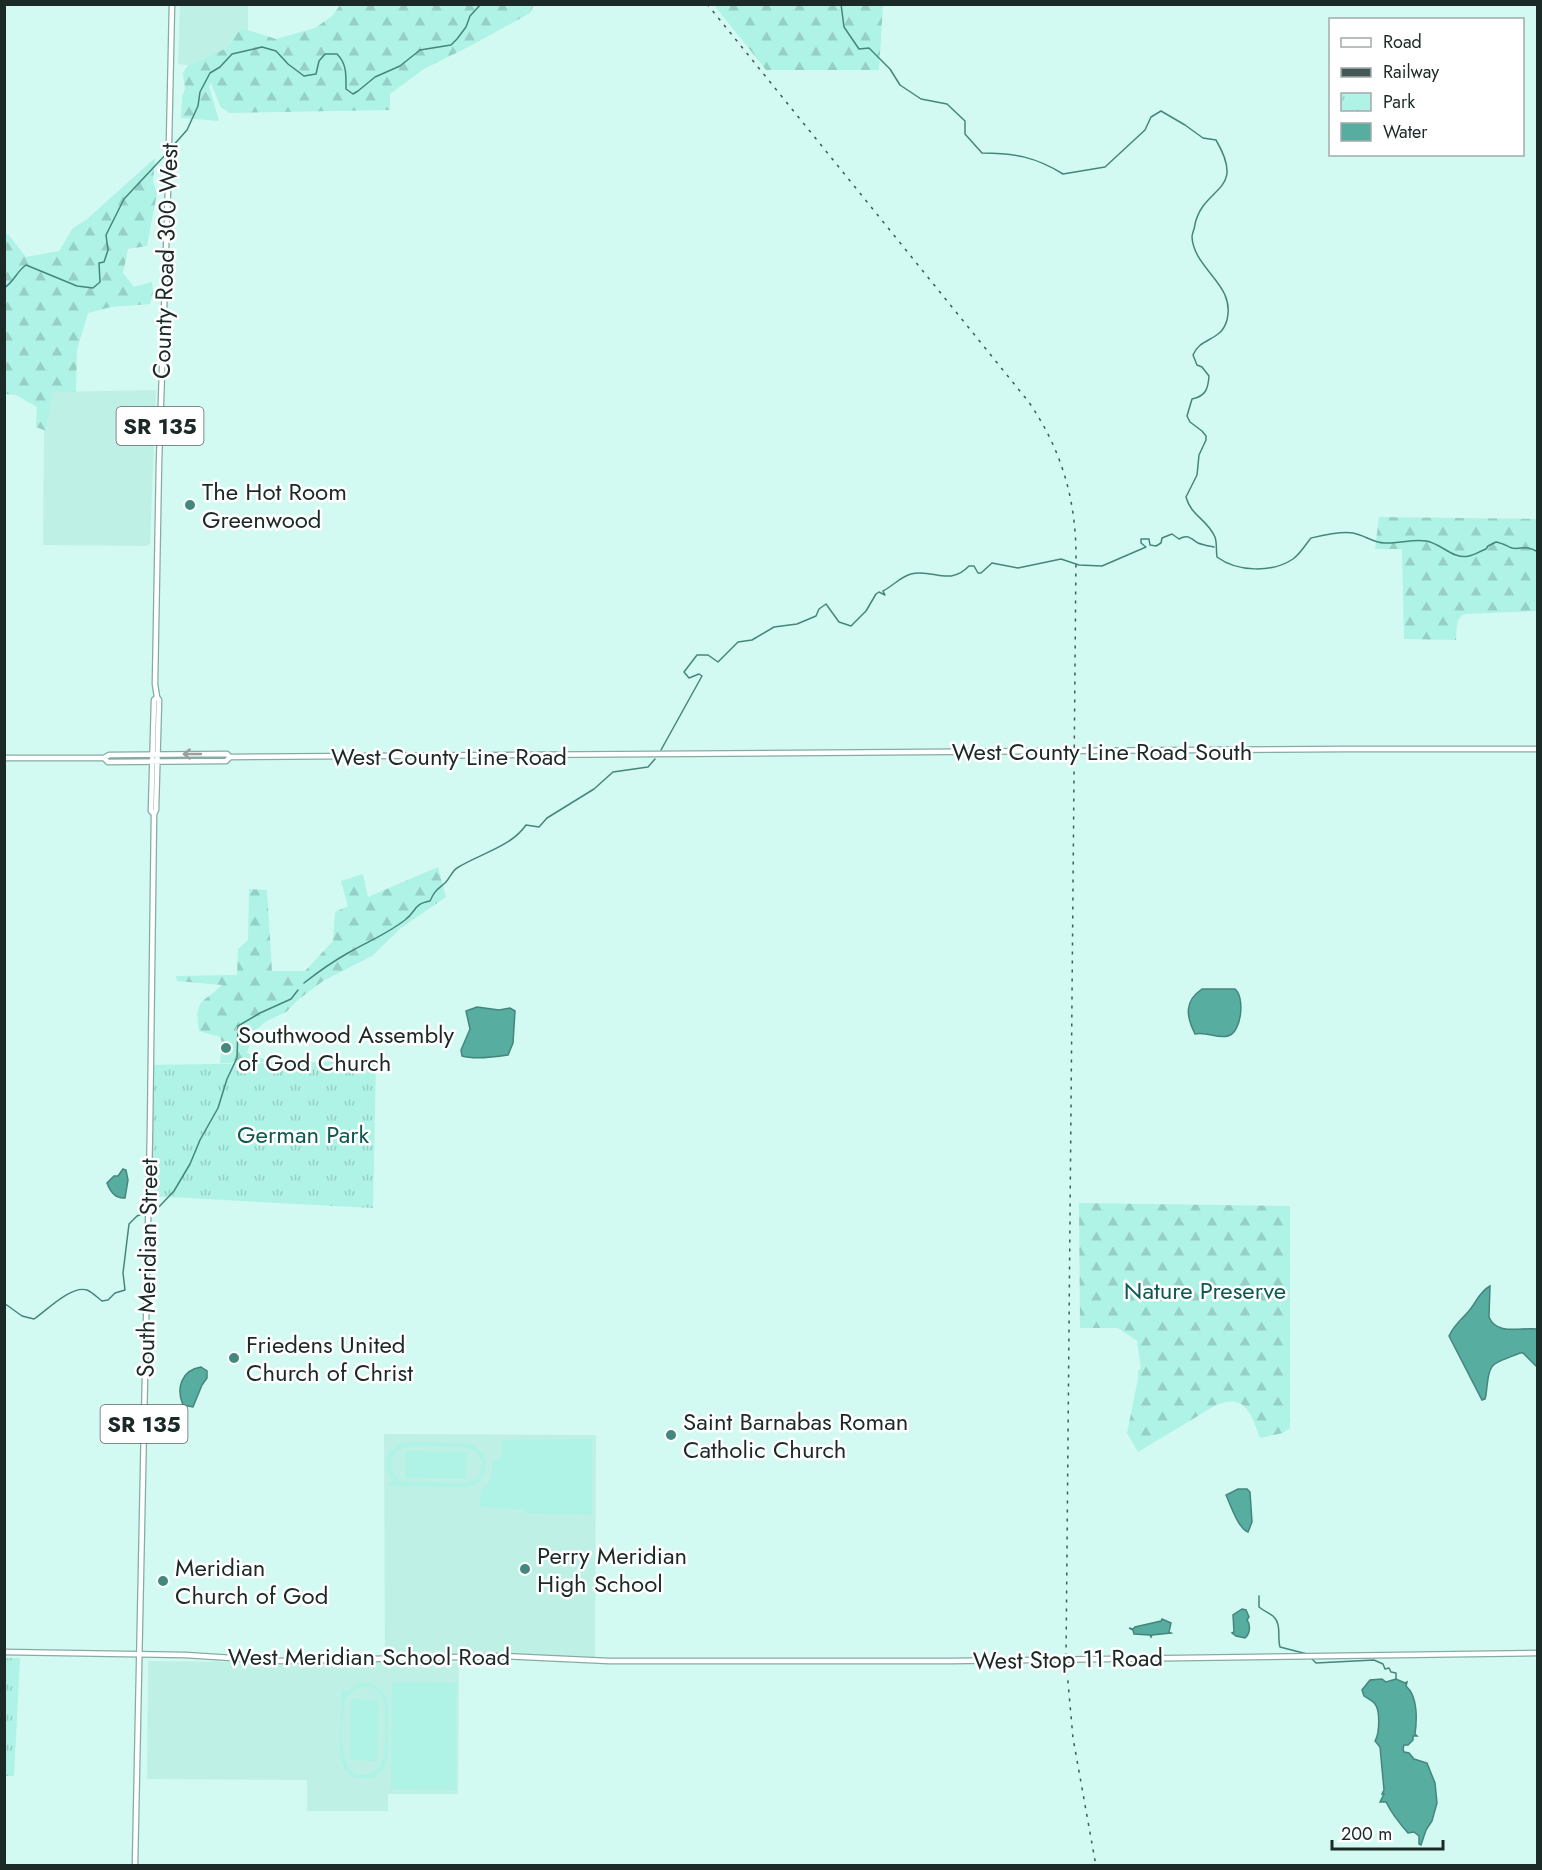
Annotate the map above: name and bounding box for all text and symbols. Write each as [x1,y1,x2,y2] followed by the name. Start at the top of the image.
[1329,18,1524,156] legend
[1383,29,1422,55] text: Road
[1383,59,1439,85] text: Railway
[1383,89,1415,115] text: Park
[1383,119,1428,145] text: Water
[143,142,187,380] street label: County Road 300 West
[116,407,204,445] road number: SR 135
[202,474,347,537] place label: The Hot Room Greenwood
[183,498,197,512] marker: The Hot Room Greenwood
[952,734,1252,769] street label: West County Line Road South
[331,739,567,774] street label: West County Line Road
[182,748,202,760] one-way arrow
[238,1017,455,1080] place label: Southwood Assembly of God Church
[219,1041,233,1055] marker: Southwood Assembly of God Church
[237,1117,369,1152] park label: German Park
[128,1158,166,1378] street label: South Meridian Street
[1124,1273,1286,1308] park label: Nature Preserve
[246,1327,413,1390] place label: Friedens United Church of Christ
[227,1351,241,1365] marker: Friedens United Church of Christ
[683,1404,908,1467] place label: Saint Barnabas Roman Catholic Church
[100,1405,188,1443] road number: SR 135
[664,1428,678,1442] marker: Saint Barnabas Roman Catholic Church
[537,1538,687,1601] place label: Perry Meridian High School
[175,1550,328,1613] place label: Meridian Church of God
[518,1562,532,1576] marker: Perry Meridian High School
[156,1574,170,1588] marker: Meridian Church of God
[228,1639,510,1674] street label: West Meridian School Road
[973,1640,1163,1678] street label: West Stop 11 Road
[1332,1813,1443,1851] scale bar
[1341,1821,1392,1847] text: 200 m

